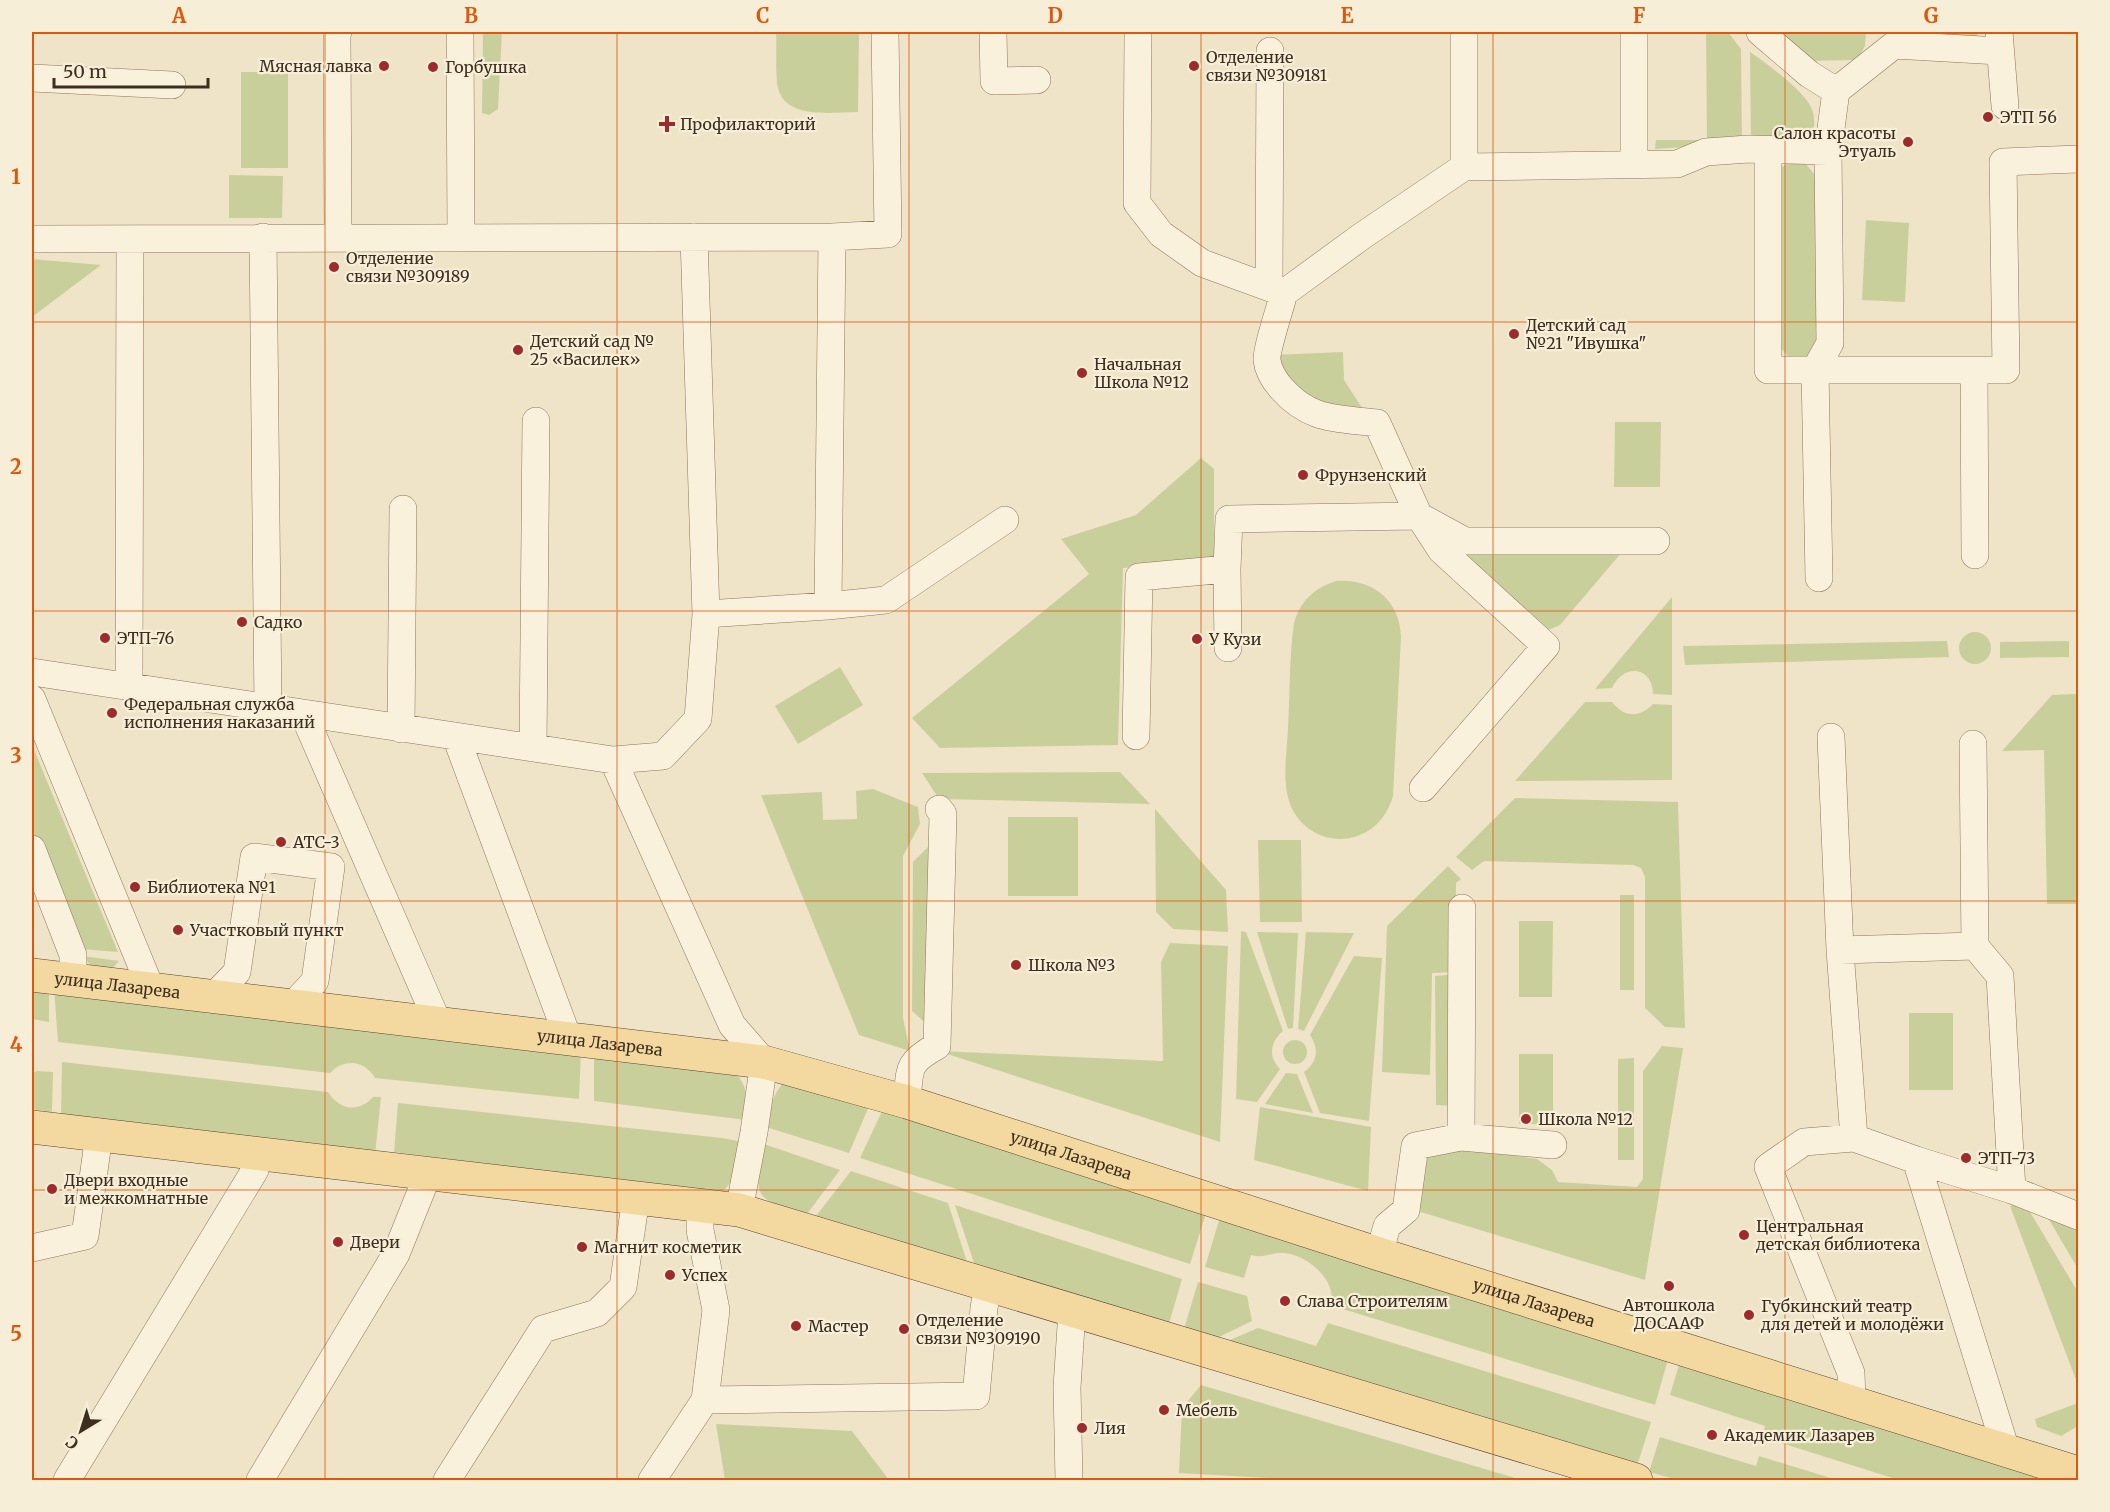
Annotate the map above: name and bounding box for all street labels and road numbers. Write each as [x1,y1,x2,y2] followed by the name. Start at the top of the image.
[53,968,182,1003] street label: улица Лазарева
[536,1025,664,1060] street label: улица Лазарева
[1008,1126,1135,1184] street label: улица Лазарева
[1471,1274,1598,1331] street label: улица Лазарева

